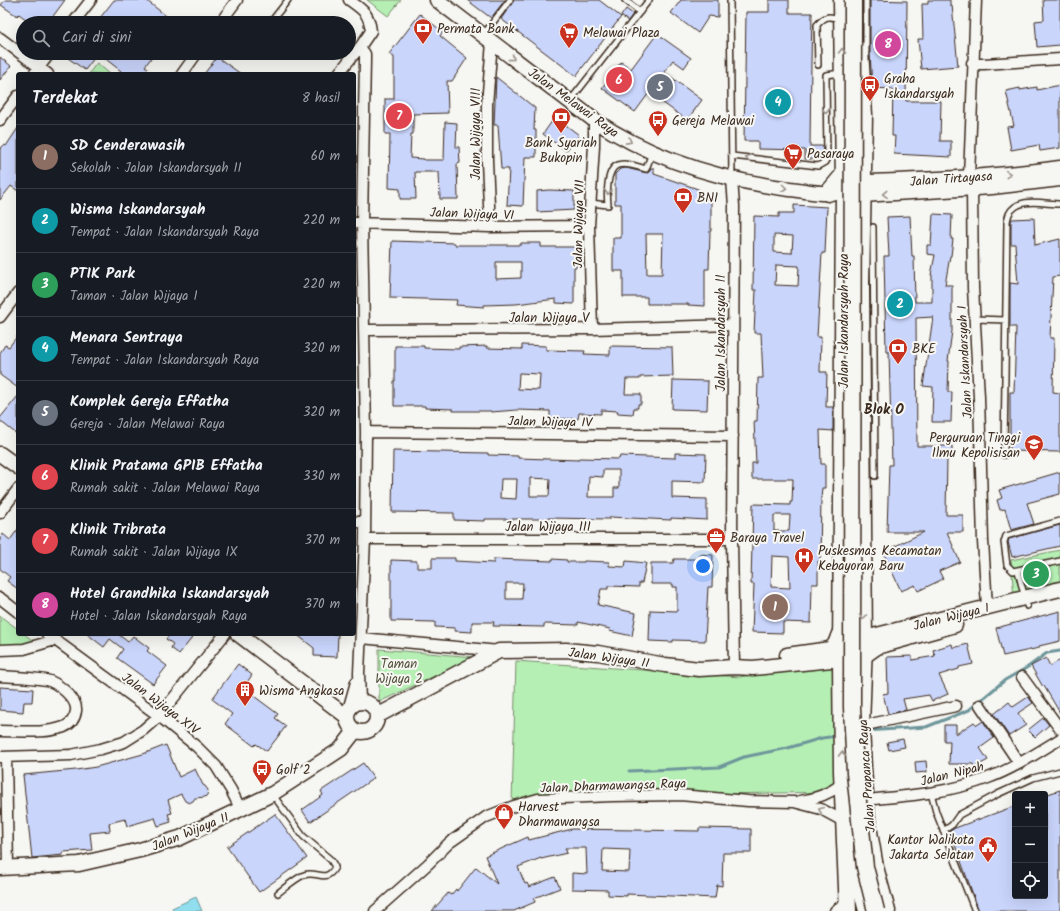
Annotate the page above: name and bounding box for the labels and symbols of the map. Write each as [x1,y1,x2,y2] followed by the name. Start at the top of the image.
[412,17,434,45] bank icon: Permata Bank
[437,19,515,40] place label: Permata Bank
[558,21,580,49] supermarket icon: Melawai Plaza
[583,23,660,44] place label: Melawai Plaza
[875,29,901,59] pin: 8
[838,48,846,54] one-way arrow
[508,53,515,60] one-way arrow
[523,63,623,143] street label: Jalan Melawai Raya
[606,65,632,95] pin: 6
[884,69,954,105] place label: Graha Iskandarsyah
[647,72,673,102] pin: 5
[859,74,881,102] bus stop icon: Graha Iskandarsyah
[765,87,791,117] pin: 4
[466,88,487,180] street label: Jalan Wijaya VIII
[386,101,412,131] pin: 7
[550,106,572,134] bank icon: Bank Syariah Bukopin
[822,108,831,114] one-way arrow
[647,109,669,137] bus stop icon: Gereja Melawai
[672,111,755,132] place label: Gereja Melawai
[525,133,597,169] place label: Bank Syariah Bukopin
[625,137,632,144] one-way arrow
[782,142,804,170] supermarket icon: Pasaraya
[807,144,854,165] place label: Pasaraya
[745,153,751,162] one-way arrow
[909,166,993,193] street label: Jalan Tirtayasa
[1005,169,1011,178] one-way arrow
[568,180,591,269] street label: Jalan Wijaya VII
[781,183,787,192] one-way arrow
[672,186,694,214] bank icon: BNI
[697,188,718,209] place label: BNI
[604,189,612,195] one-way arrow
[882,189,888,198] one-way arrow
[429,203,515,226] street label: Jalan Wijaya VI
[834,254,855,388] street label: Jalan Iskandarsyah Raya
[711,274,732,392] street label: Jalan Iskandarsyah II
[887,289,913,319] pin: 2
[952,305,979,419] street label: Jalan Iskandarsyah I
[509,308,590,329] street label: Jalan Wijaya V
[887,337,909,365] bank icon: BKE
[912,339,936,360] place label: BKE
[864,399,904,421] district label: Blok O
[507,411,594,434] street label: Jalan Wijaya IV
[929,428,1021,464] place label: Perguruan Tinggi Ilmu Kepolisisan
[1023,433,1045,461] school or university icon: Perguruan Tinggi Ilmu Kepolisisan
[505,517,591,538] street label: Jalan Wijaya III
[705,526,727,554] office icon: Baraya Travel
[730,528,804,549] place label: Baraya Travel
[818,541,942,577] place label: Puskesmas Kecamatan Kebayoran Baru
[793,546,815,574] hospital icon: Puskesmas Kecamatan Kebayoran Baru
[693,556,713,576] your location
[1023,559,1049,589] pin: 3
[762,592,788,622] pin: 1
[911,598,992,637] street label: Jalan Wijaya I
[859,614,867,620] one-way arrow
[567,642,651,675] street label: Jalan Wijaya II
[375,654,423,690] park label: Taman Wijaya 2
[117,668,204,741] street label: Jalan Wijaya XIV
[234,679,256,707] building icon: Wisma Angkasa
[259,681,344,702] place label: Wisma Angkasa
[853,719,882,833] street label: Jalan Prapanca Raya
[838,751,846,757] one-way arrow
[918,756,986,792] street label: Jalan Nipah
[251,758,273,786] bus stop icon: Golf 2
[276,760,311,781] place label: Golf 2
[539,773,687,800] street label: Jalan Dharmawangsa Raya
[518,797,600,833] place label: Harvest Dharmawangsa
[493,802,515,830] shop icon: Harvest Dharmawangsa
[817,806,824,814] one-way arrow
[149,807,232,857] street label: Jalan Wijaya II
[887,830,974,866] place label: Kantor Walikota Jakarta Selatan
[977,835,999,863] public building icon: Kantor Walikota Jakarta Selatan

